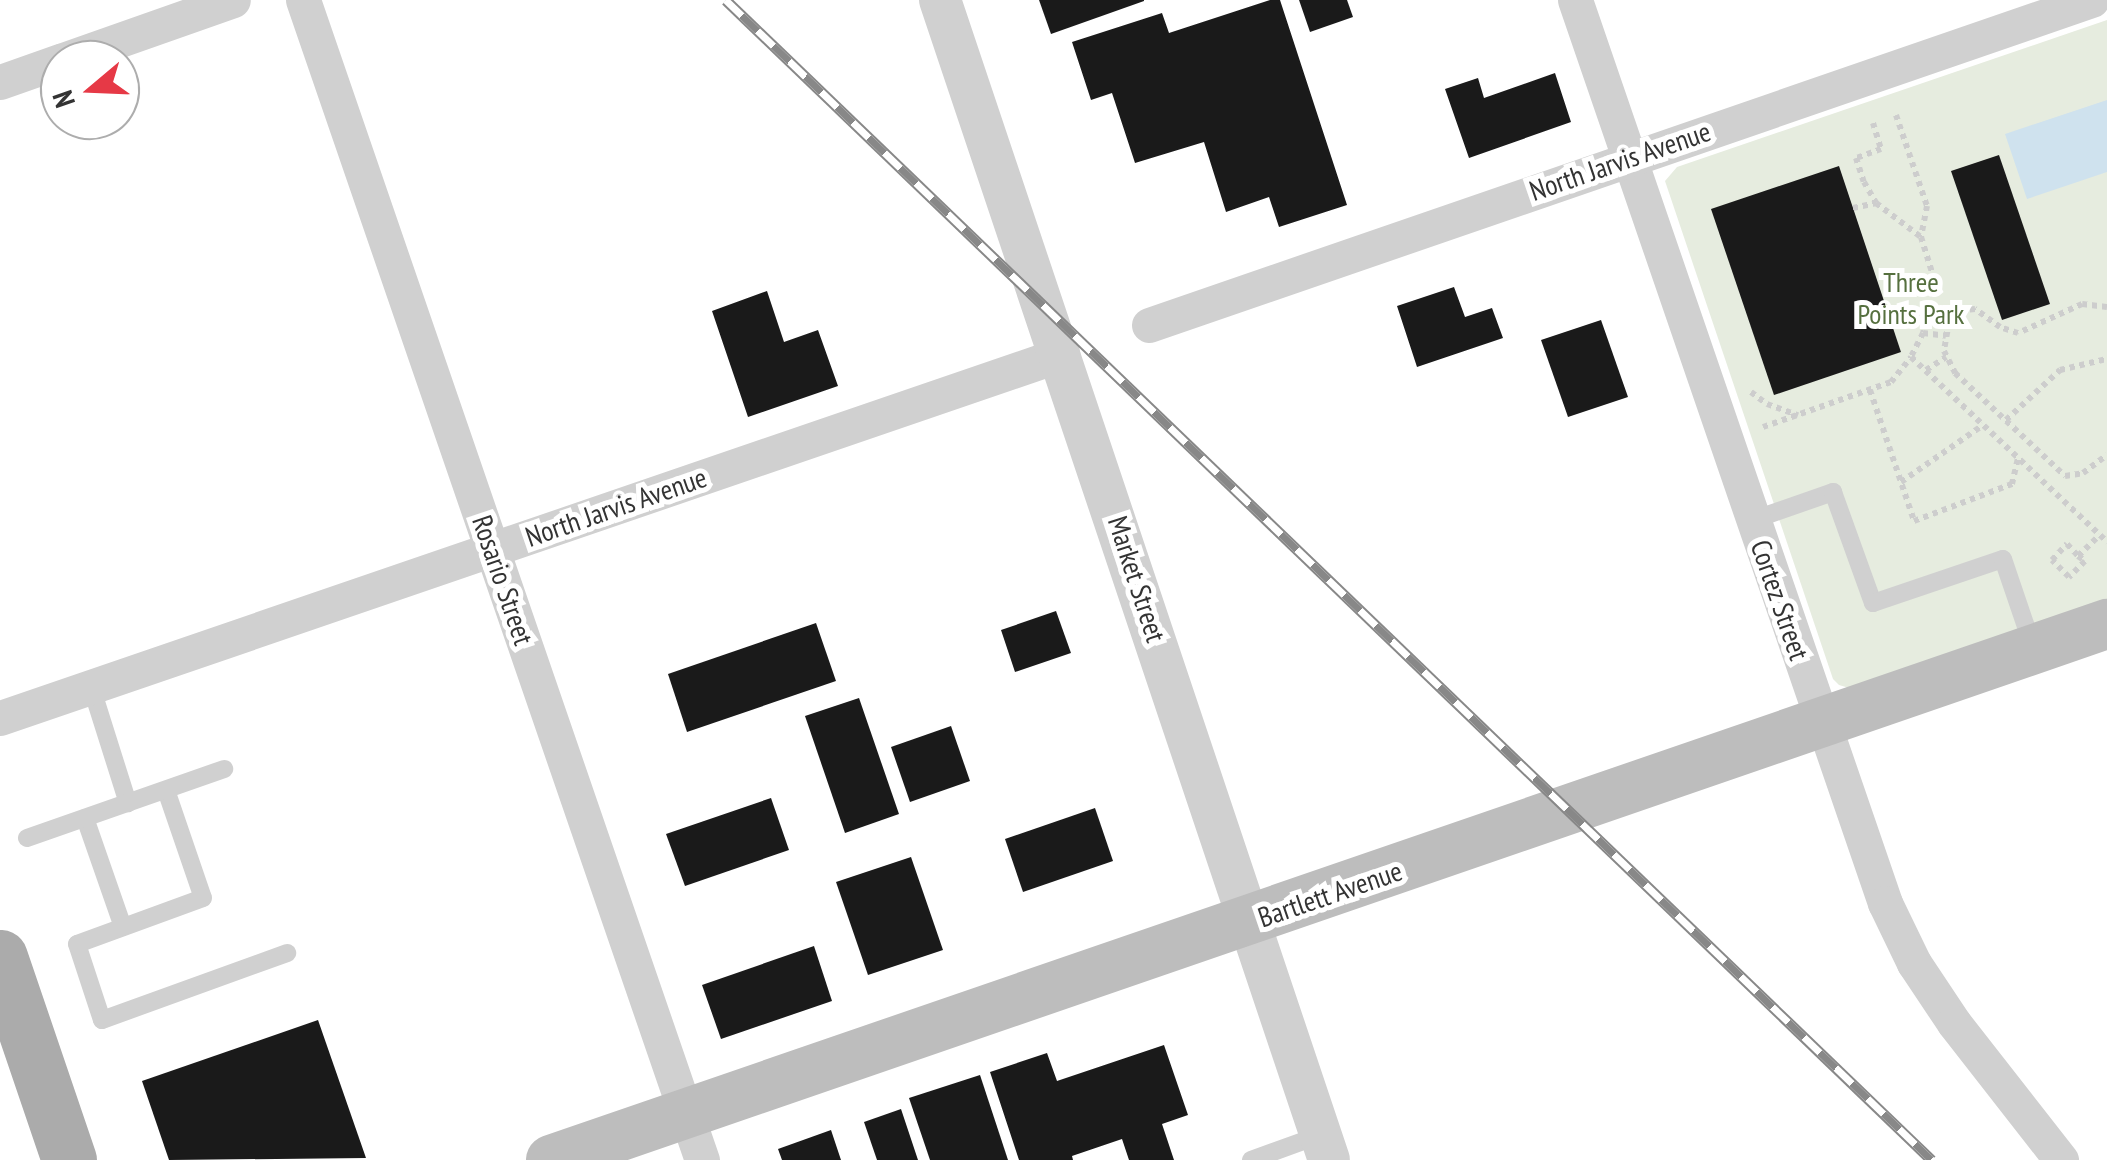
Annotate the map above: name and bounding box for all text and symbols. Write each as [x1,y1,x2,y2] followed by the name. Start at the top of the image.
[40,40,140,140] north arrow
[43,86,83,112] text: N
[1525,114,1715,208] street label: North Jarvis Avenue
[1858,265,1964,331] park label: Three Points Park
[521,460,711,554] street label: North Jarvis Avenue
[465,511,541,649] street label: Rosario Street
[1101,512,1173,646] street label: Market Street
[1744,535,1816,665] street label: Cortez Street
[1253,854,1407,934] street label: Bartlett Avenue

